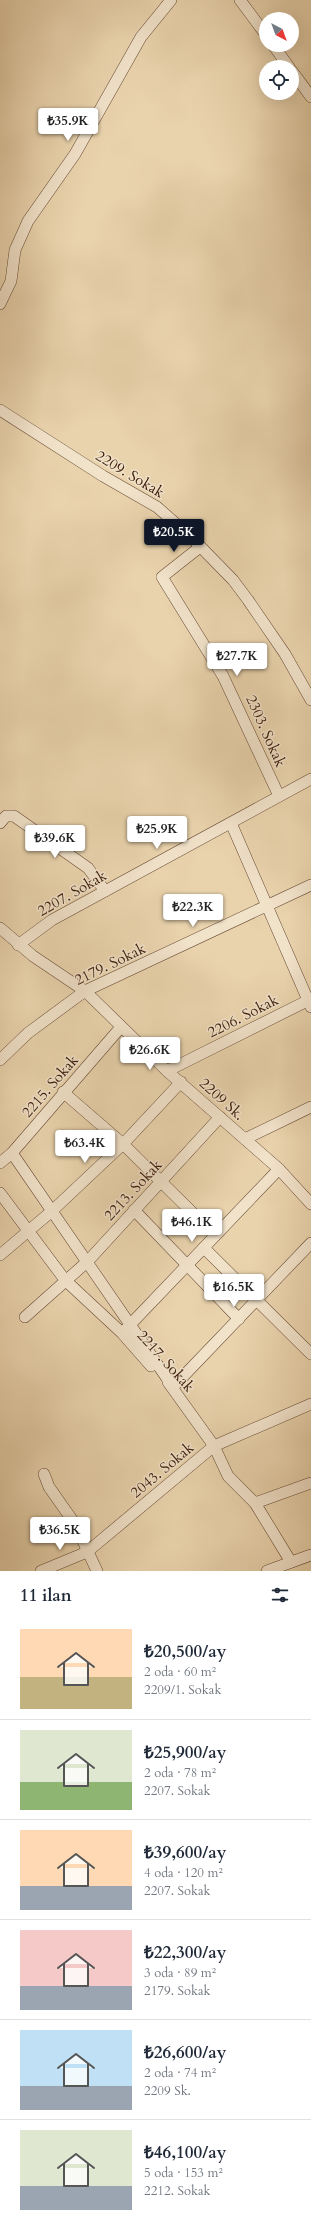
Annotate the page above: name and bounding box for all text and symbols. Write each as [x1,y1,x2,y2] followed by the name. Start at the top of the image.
[259,12,299,52] north arrow
[259,12,299,100] map controls
[259,60,299,100] button: locate
[35,108,101,142] pin: ₺35.9K
[47,112,89,130] text: ₺35.9K
[92,446,168,502] street label: 2209. Sokak
[141,519,207,553] pin: ₺20.5K
[153,523,195,541] text: ₺20.5K
[204,643,270,677] pin: ₺27.7K
[216,647,258,665] text: ₺27.7K
[241,692,291,770] street label: 2303. Sokak
[124,816,190,850] pin: ₺25.9K
[136,820,178,838] text: ₺25.9K
[22,825,88,859] pin: ₺39.6K
[34,829,76,847] text: ₺39.6K
[34,865,110,921] street label: 2207. Sokak
[160,894,226,928] pin: ₺22.3K
[172,898,214,916] text: ₺22.3K
[71,938,149,990] street label: 2179. Sokak
[204,990,282,1042] street label: 2206. Sokak
[117,1037,183,1071] pin: ₺26.6K
[129,1041,171,1059] text: ₺26.6K
[17,1050,83,1122] street label: 2215. Sokak
[195,1073,249,1125] street label: 2209 Sk.
[52,1130,118,1164] pin: ₺63.4K
[64,1134,106,1152] text: ₺63.4K
[100,1155,166,1225] street label: 2213. Sokak
[159,1209,225,1243] pin: ₺46.1K
[171,1213,213,1231] text: ₺46.1K
[201,1274,267,1308] pin: ₺16.5K
[213,1278,255,1296] text: ₺16.5K
[133,1326,199,1396] street label: 2217. Sokak
[126,1438,198,1502] street label: 2043. Sokak
[27,1517,93,1551] pin: ₺36.5K
[39,1521,81,1539] text: ₺36.5K
[20,1584,72,1607] text: 11 ilan
[269,1584,291,1606] icon: filters
[144,1640,226,1663] text: ₺20,500/ay
[52,1645,100,1693] icon: home
[144,1663,216,1681] text: 2 oda · 60 m²
[144,1681,221,1699] text: 2209/1. Sokak
[144,1741,226,1764] text: ₺25,900/ay
[52,1746,100,1794] icon: home
[144,1764,216,1782] text: 2 oda · 78 m²
[144,1782,211,1800] text: 2207. Sokak
[144,1841,226,1864] text: ₺39,600/ay
[52,1846,100,1894] icon: home
[144,1864,223,1882] text: 4 oda · 120 m²
[144,1882,211,1900] text: 2207. Sokak
[144,1941,226,1964] text: ₺22,300/ay
[52,1946,100,1994] icon: home
[144,1964,216,1982] text: 3 oda · 89 m²
[144,1982,211,2000] text: 2179. Sokak
[144,2041,226,2064] text: ₺26,600/ay
[52,2046,100,2094] icon: home
[144,2064,216,2082] text: 2 oda · 74 m²
[144,2082,191,2100] text: 2209 Sk.
[144,2141,226,2164] text: ₺46,100/ay
[52,2146,100,2194] icon: home
[144,2164,223,2182] text: 5 oda · 153 m²
[144,2182,211,2200] text: 2212. Sokak

